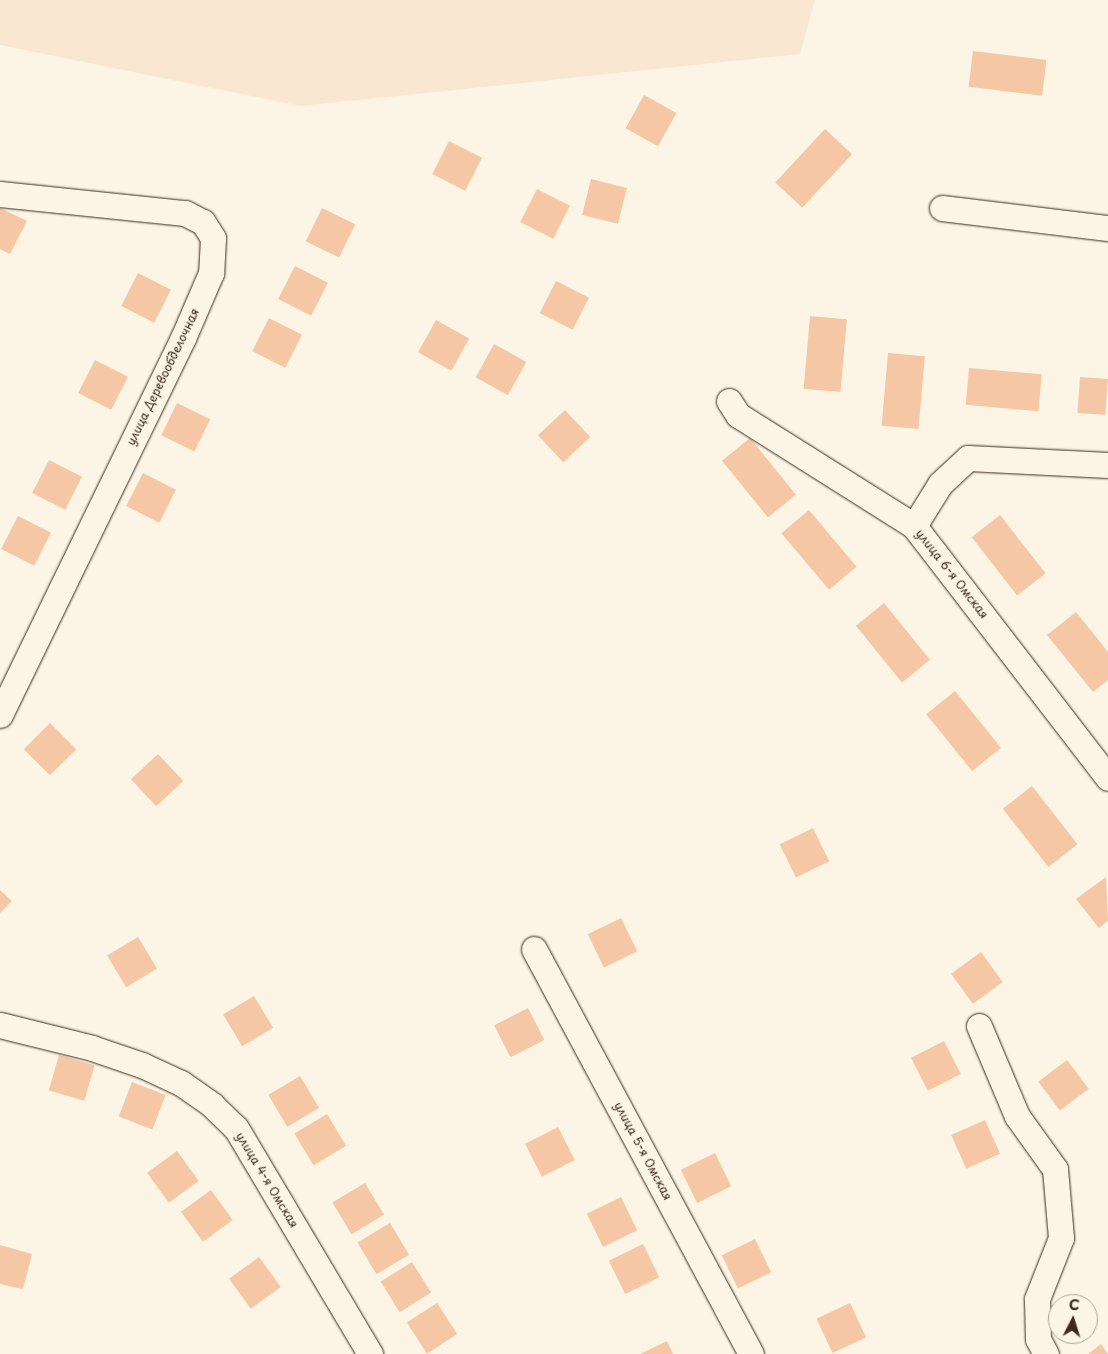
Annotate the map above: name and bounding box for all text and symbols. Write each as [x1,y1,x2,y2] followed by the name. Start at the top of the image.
[123,306,203,448] street label: улица Деревообделочная
[912,526,992,622] street label: улица 6-я Омская
[611,1099,675,1203] street label: улица 5-я Омская
[233,1129,301,1231] street label: улица 4-я Омская
[1048,1294,1098,1344] north arrow
[1068,1294,1080,1315] text: С

